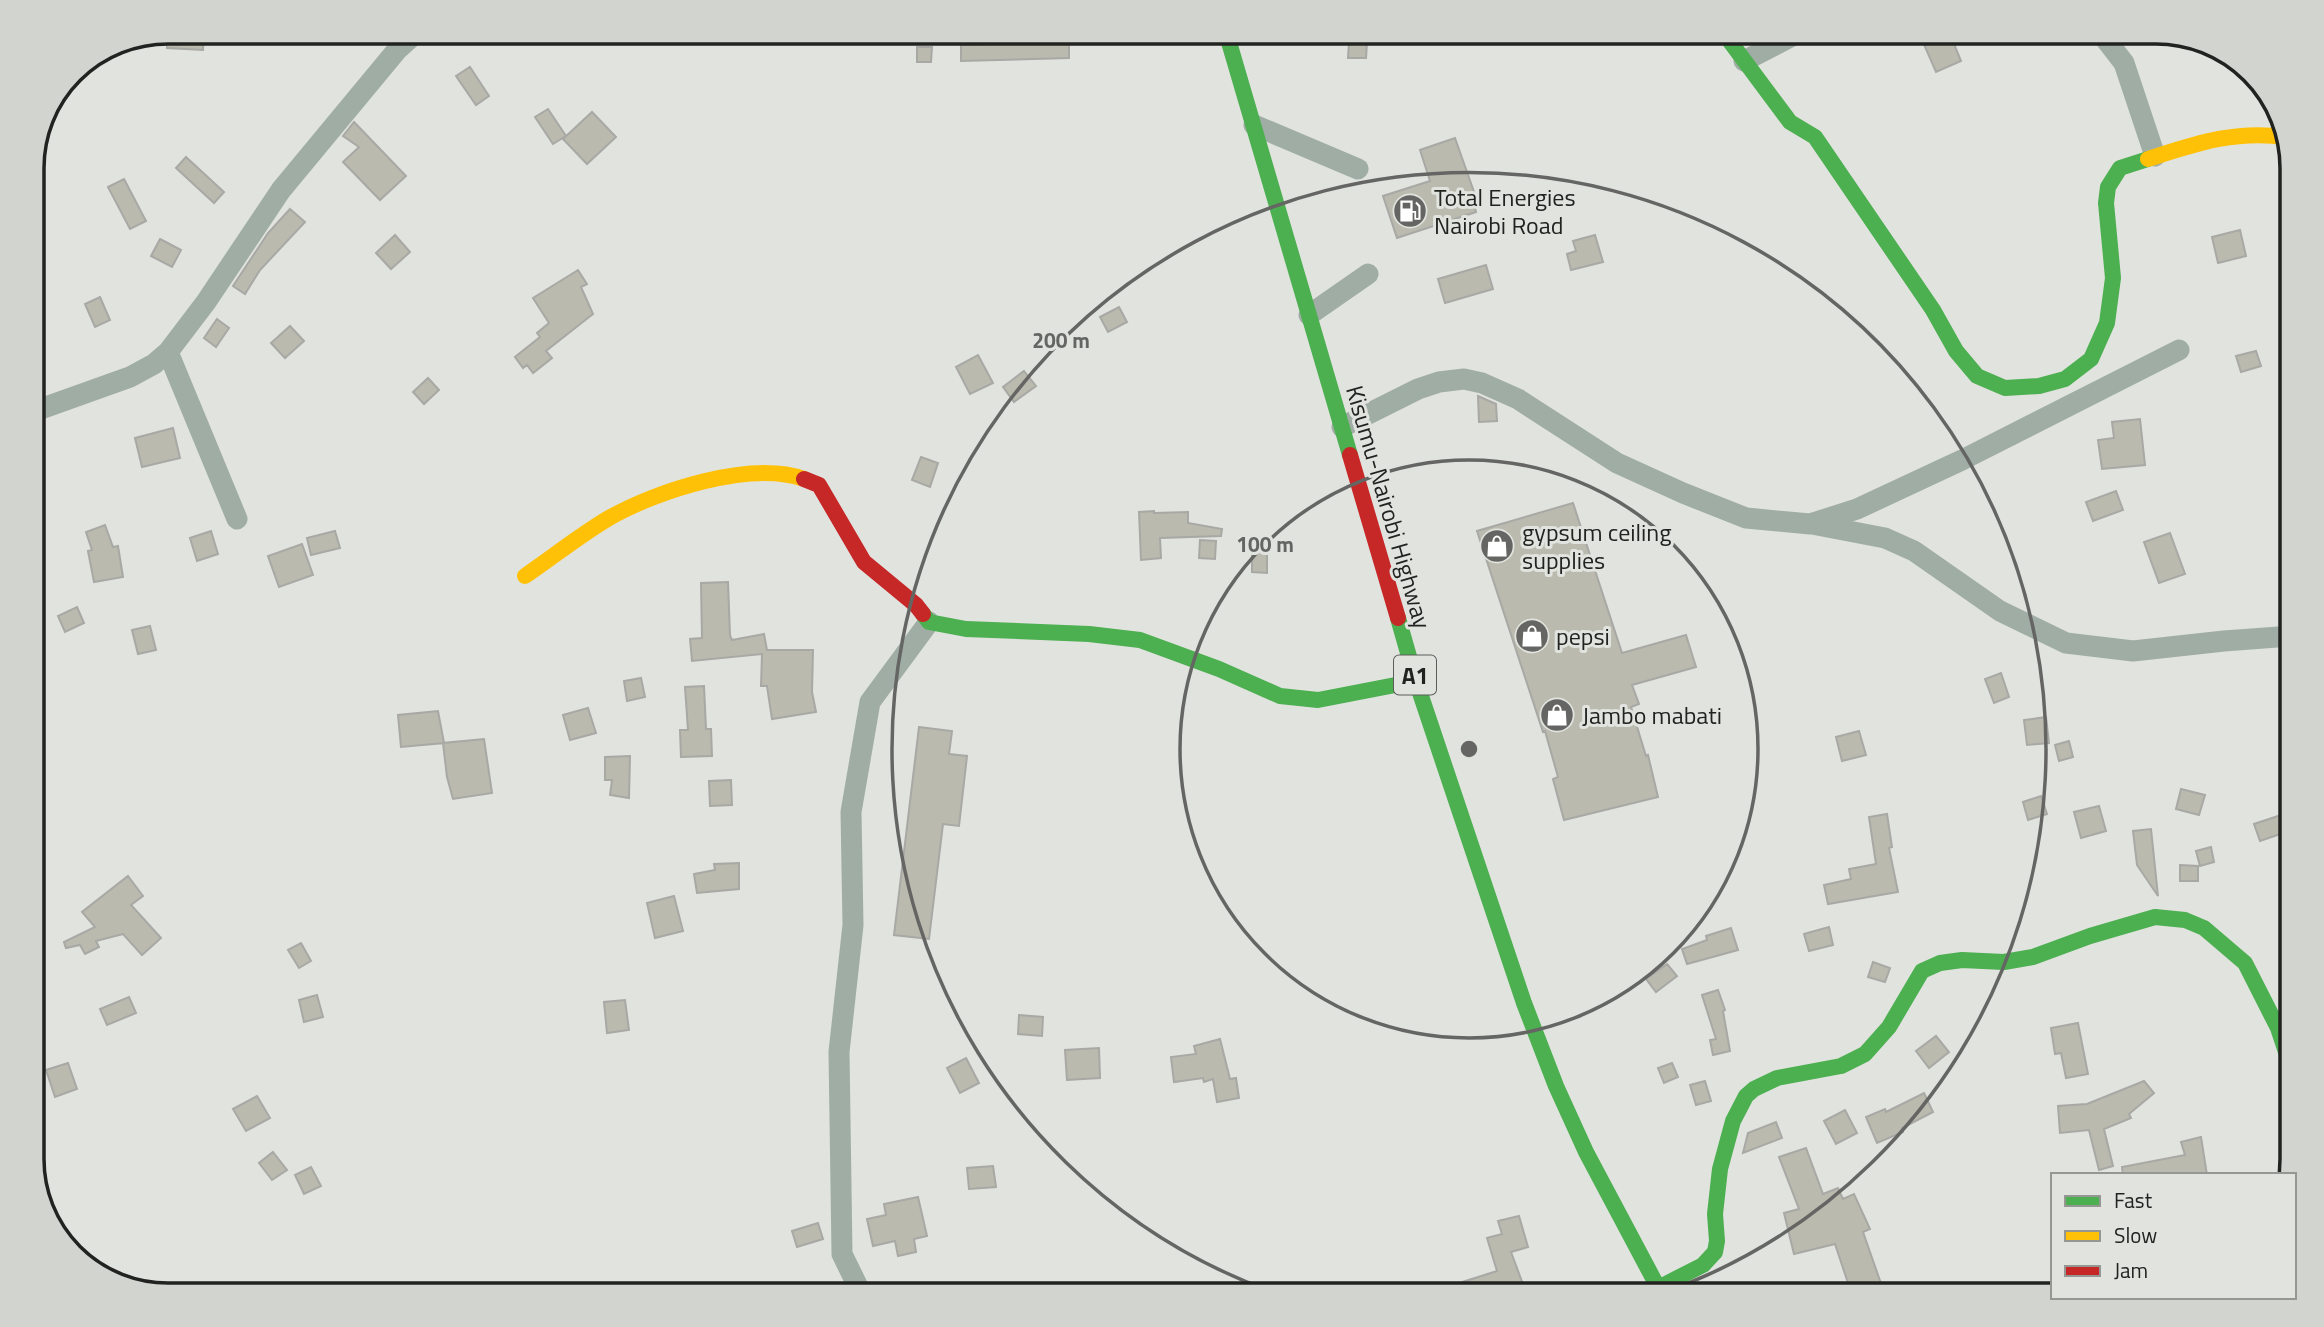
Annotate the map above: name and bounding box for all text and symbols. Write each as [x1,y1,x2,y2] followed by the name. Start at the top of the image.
[1434,179,1576,243] place label: Total Energies Nairobi Road
[1391,192,1429,230] fuel station icon: Total Energies Nairobi Road
[1032,324,1090,356] text: 200 m
[1337,381,1441,633] street label: Kisumu-Nairobi Highway
[1522,514,1672,578] place label: gypsum ceiling supplies
[1478,527,1516,565] shop icon: gypsum ceiling supplies
[1236,528,1294,560] text: 100 m
[1513,617,1551,655] shop icon: pepsi
[1556,618,1610,654] place label: pepsi
[1394,656,1436,694] road number: A1
[1538,696,1576,734] shop icon: Jambo mabati
[1582,697,1722,733] place label: Jambo mabati
[1457,737,1481,761] centre of rings
[2051,1173,2296,1299] legend
[2114,1184,2153,1216] text: Fast
[2114,1219,2157,1251] text: Slow
[2114,1254,2148,1286] text: Jam

